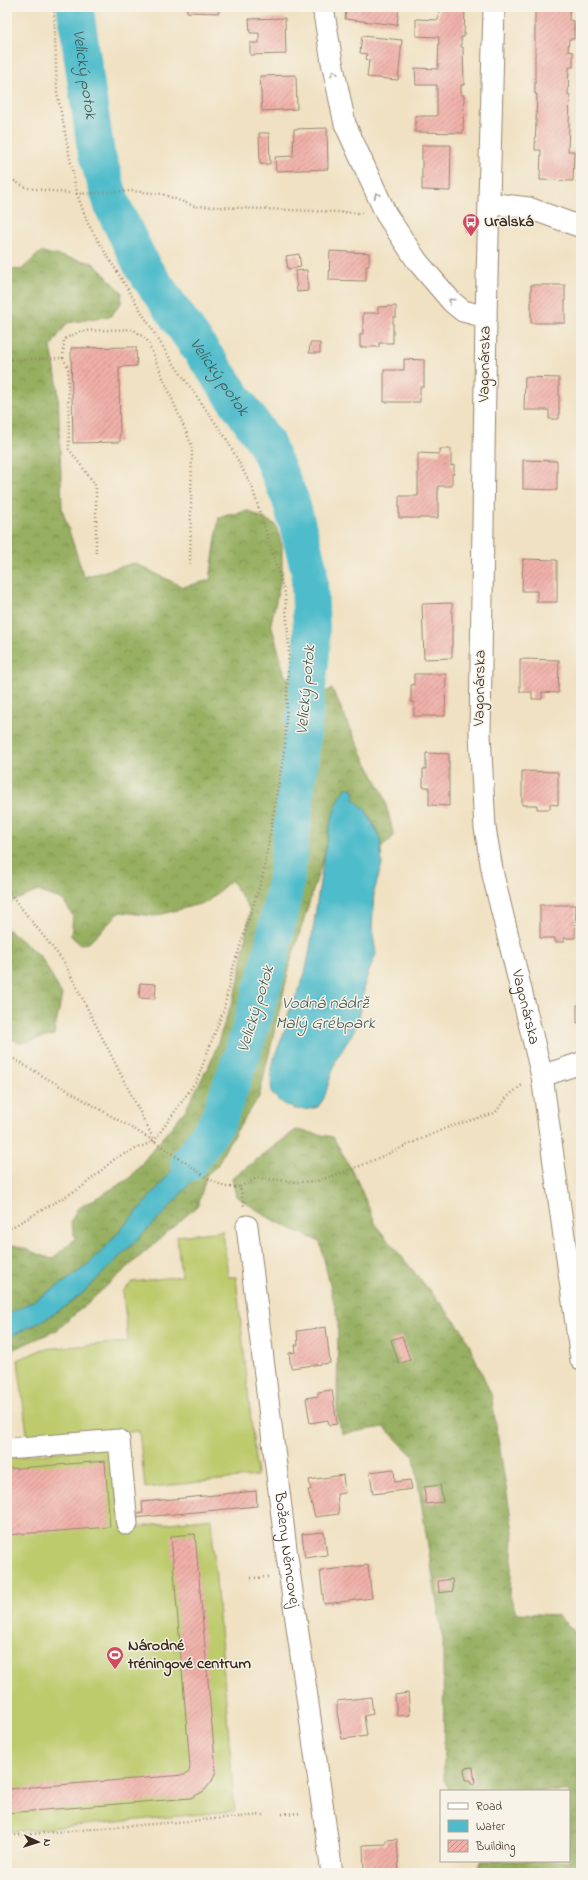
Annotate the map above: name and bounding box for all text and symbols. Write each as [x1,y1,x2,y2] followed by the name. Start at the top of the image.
[66,28,104,122] water label: Velický potok
[330,70,338,76] one-way arrow
[374,192,382,199] one-way arrow
[484,210,535,234] place label: Uralská
[461,212,481,237] bus stop icon: Uralská
[448,298,456,306] one-way arrow
[472,326,498,403] street label: Vagonárska
[183,333,256,422] water label: Velický potok
[290,643,323,736] water label: Velický potok
[467,650,493,727] street label: Vagonárska
[231,961,282,1056] water label: Velický potok
[504,966,546,1047] street label: Vagonárska
[275,991,376,1037] water label: Vodná nádrž Malý Grébpark
[267,1489,306,1610] street label: Boženy Němcovej
[127,1634,252,1677] place label: Národné tréningové centrum
[105,1645,125,1670] sports icon: Národné tréningové centrum
[440,1790,570,1862] legend
[476,1798,502,1816] text: Road
[476,1818,505,1836] text: Water
[18,1822,58,1862] north arrow
[39,1838,55,1847] text: N
[475,1838,515,1857] text: Building

